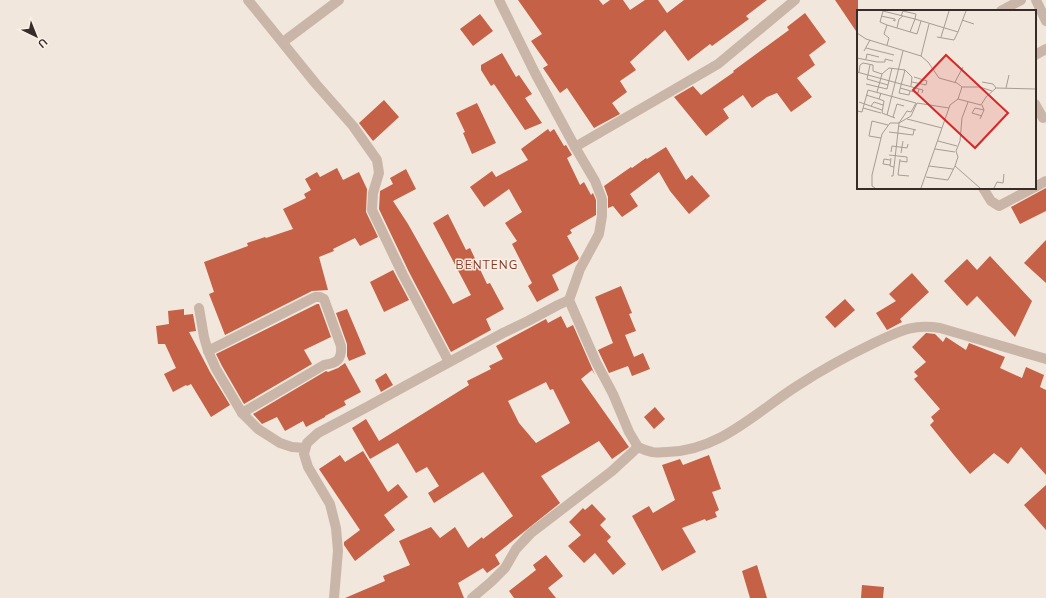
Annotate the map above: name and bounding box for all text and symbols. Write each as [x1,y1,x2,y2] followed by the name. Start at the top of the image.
[857,10,1036,189] inset map
[16,16,56,56] north arrow
[34,35,51,51] text: U
[456,257,518,273] district label: BENTENG

